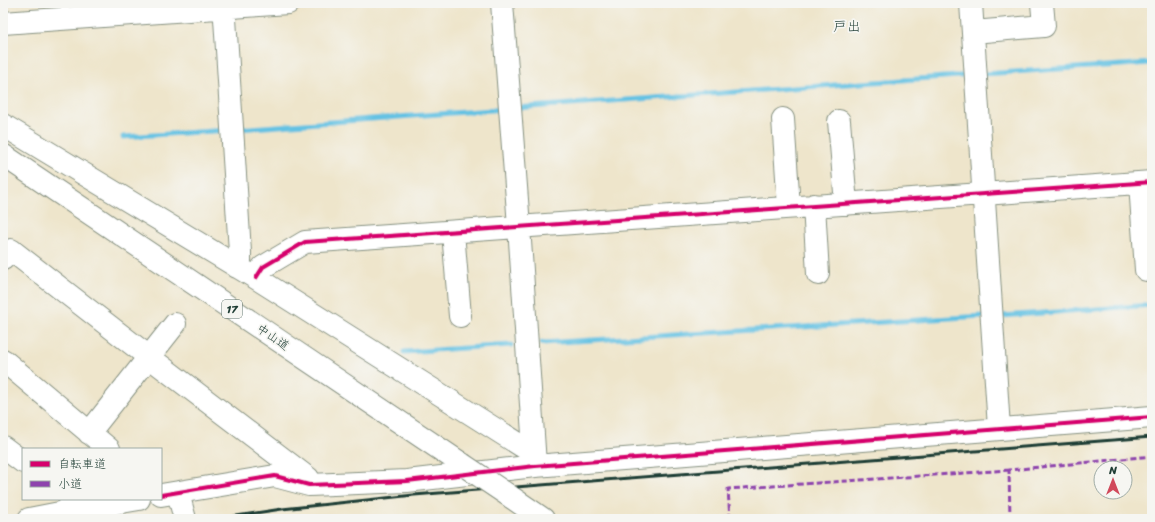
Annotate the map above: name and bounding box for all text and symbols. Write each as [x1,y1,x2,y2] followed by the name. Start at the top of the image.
[833,14,861,39] district label: 戸出
[222,300,242,318] road number: 17
[252,318,294,356] street label: 中山道
[22,448,162,500] legend
[58,453,106,475] text: 自転車道
[1093,460,1133,500] north arrow
[1108,461,1117,480] text: N
[58,473,82,495] text: 小道

